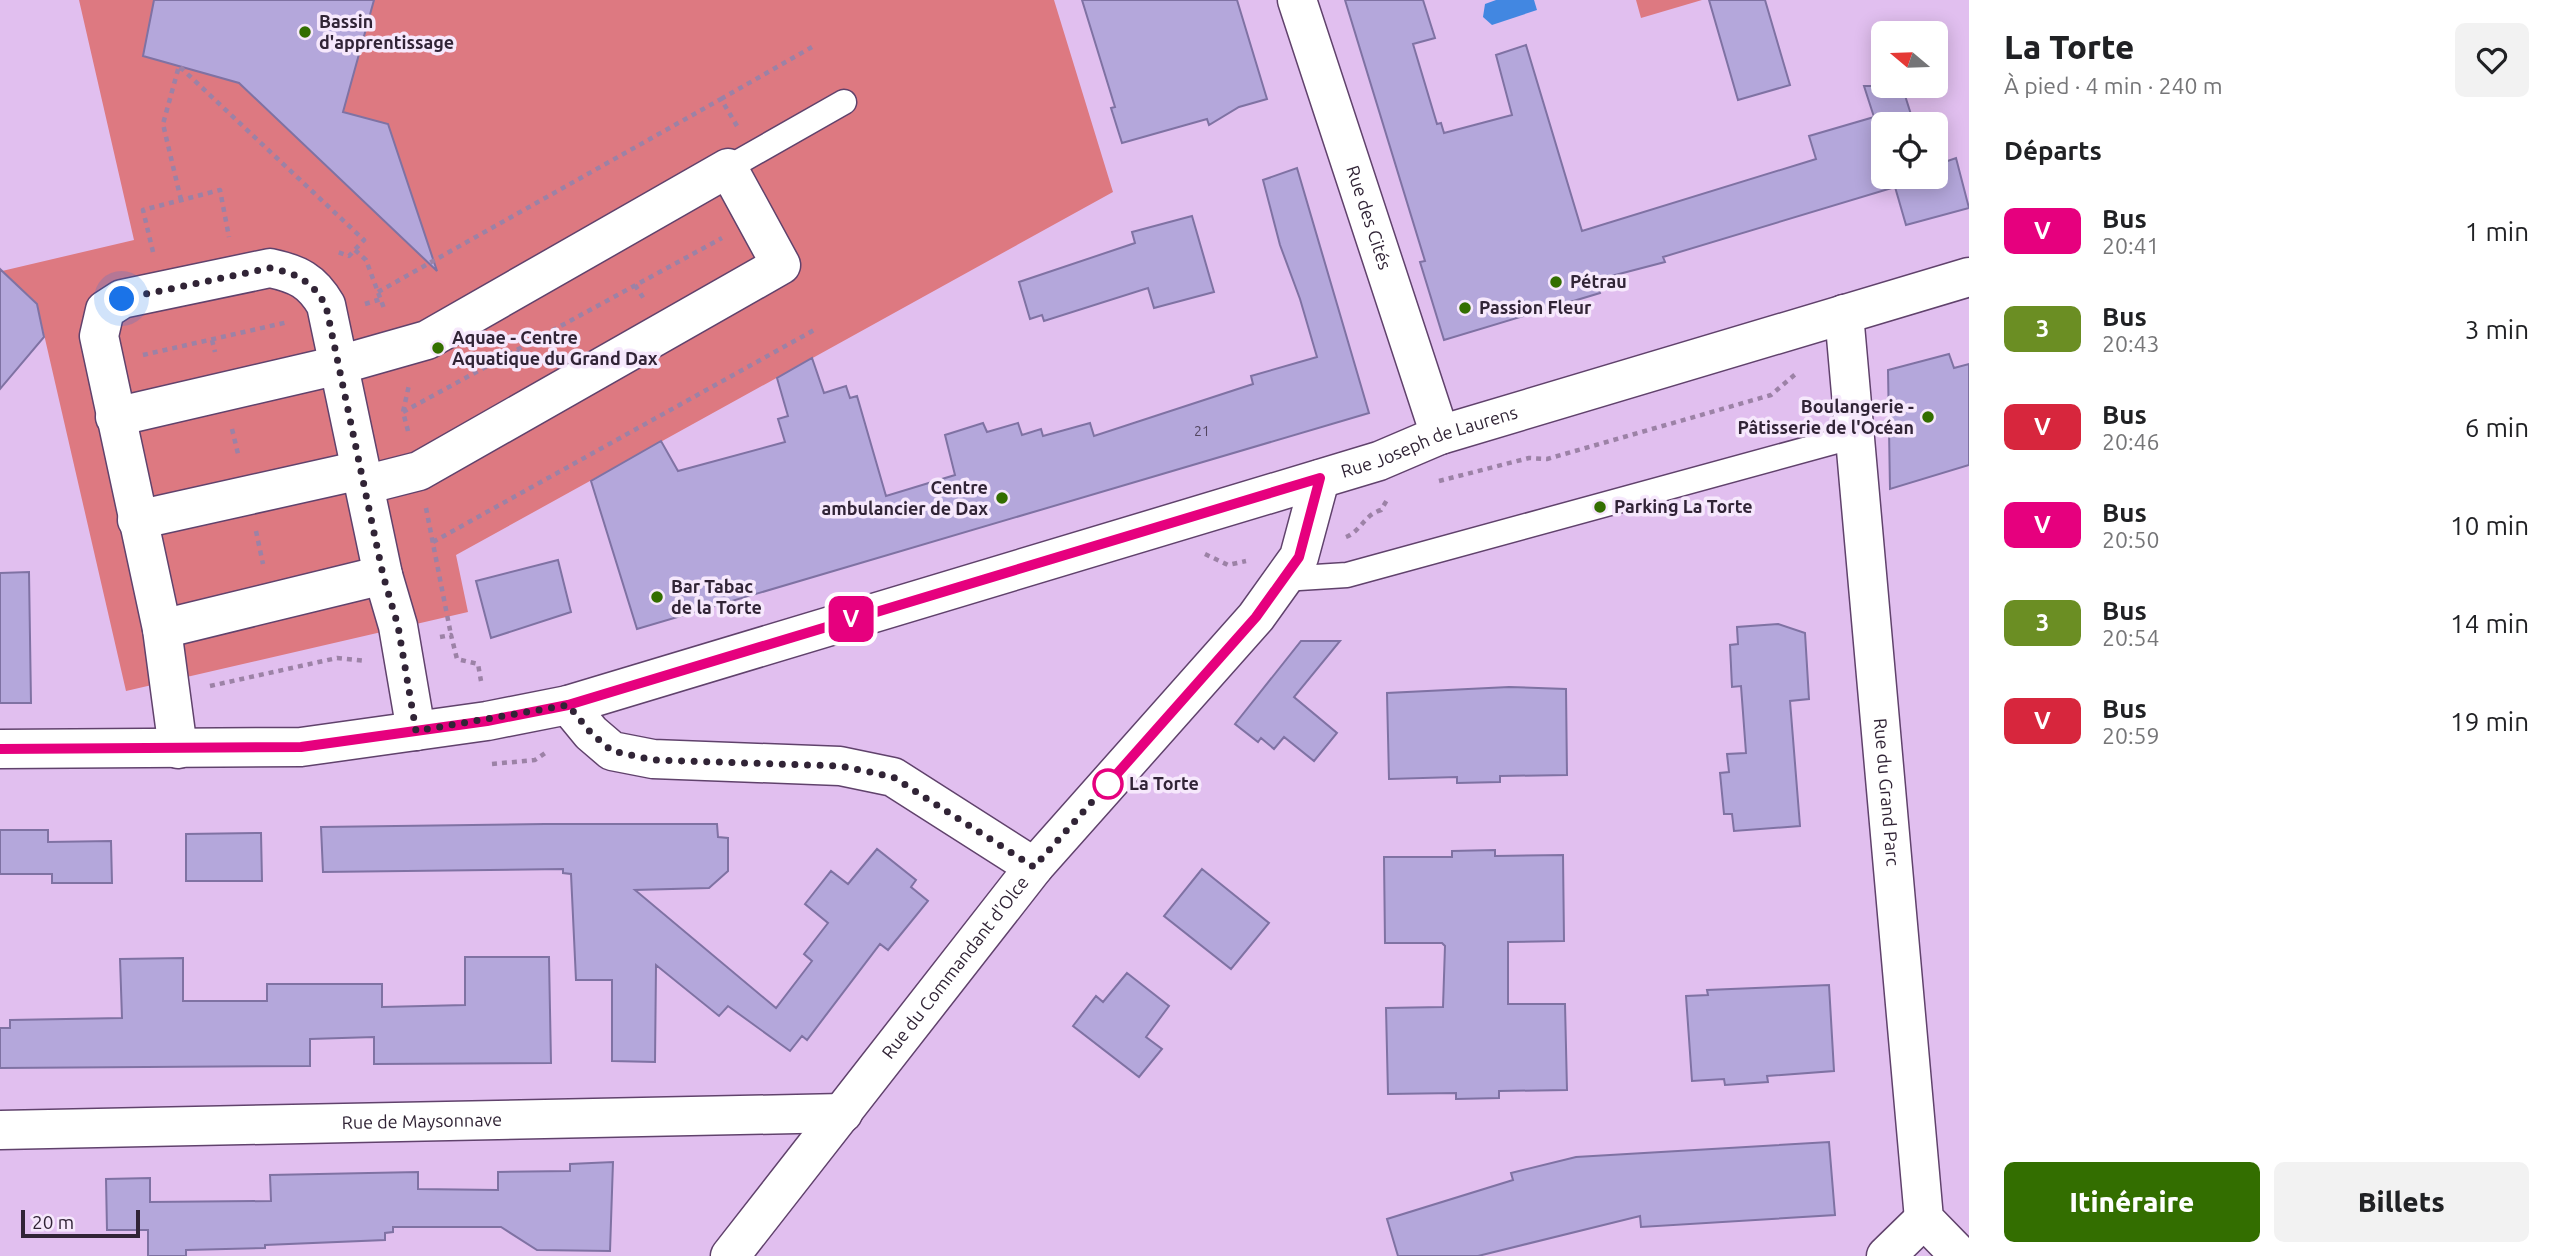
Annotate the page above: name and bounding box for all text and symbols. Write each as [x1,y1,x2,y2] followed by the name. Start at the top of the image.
[319,11,454,52] place label: Bassin d'apprentissage
[1871,21,1948,98] north arrow
[1871,21,1948,189] map controls
[2455,23,2529,97] button: heart
[297,24,313,40] marker: Bassin d'apprentissage
[2004,28,2134,65] text: La Torte
[2004,73,2223,98] text: À pied · 4 min · 240 m
[1871,112,1948,189] button: locate
[2004,136,2102,165] text: Départs
[1343,163,1396,272] street label: Rue des Cités
[2102,204,2147,233] text: Bus
[2034,217,2051,244] text: V
[2465,217,2529,246] text: 1 min
[2102,233,2160,258] text: 20:41
[1570,271,1627,291] place label: Pétrau
[1548,274,1564,290] marker: Pétrau
[104,281,139,316] your location
[1479,297,1592,317] place label: Passion Fleur
[1457,300,1473,316] marker: Passion Fleur
[2102,302,2147,331] text: Bus
[2036,315,2049,342] text: 3
[2465,315,2529,344] text: 3 min
[452,327,658,368] place label: Aquae - Centre Aquatique du Grand Dax
[2102,331,2160,356] text: 20:43
[430,340,446,356] marker: Aquae - Centre Aquatique du Grand Dax
[1737,396,1914,437] place label: Boulangerie - Pâtisserie de l'Océan
[2102,400,2147,429] text: Bus
[1338,401,1520,481] street label: Rue Joseph de Laurens
[1920,409,1936,425] marker: Boulangerie - Pâtisserie de l'Océan
[2034,413,2051,440] text: V
[2465,413,2529,442] text: 6 min
[1194,423,1210,439] house number: 21
[2102,429,2160,454] text: 20:46
[821,477,988,518] place label: Centre ambulancier de Dax
[994,490,1010,506] marker: Centre ambulancier de Dax
[1614,496,1753,516] place label: Parking La Torte
[2102,498,2147,527] text: Bus
[1592,499,1608,515] marker: Parking La Torte
[2034,511,2051,538] text: V
[2450,511,2529,540] text: 10 min
[2102,527,2160,552] text: 20:50
[671,576,762,617] place label: Bar Tabac de la Torte
[649,589,665,605] marker: Bar Tabac de la Torte
[828,596,874,642] line badge: V
[2102,596,2147,625] text: Bus
[843,605,859,632] text: V
[2036,609,2049,636] text: 3
[2450,609,2529,638] text: 14 min
[2102,625,2160,650] text: 20:54
[2102,694,2147,723] text: Bus
[2034,707,2051,734] text: V
[2450,707,2529,736] text: 19 min
[1871,717,1904,867] street label: Rue du Grand Parc
[2102,723,2160,748] text: 20:59
[1093,769,1123,799] marker: La Torte
[1129,773,1199,793] place label: La Torte
[877,872,1032,1062] street label: Rue du Commandant d'Olce
[341,1109,502,1132] street label: Rue de Maysonnave
[2004,1162,2260,1242] button: Itinéraire
[2274,1162,2529,1242] button: Billets
[21,1207,140,1239] scale bar
[32,1211,74,1233] text: 20 m

